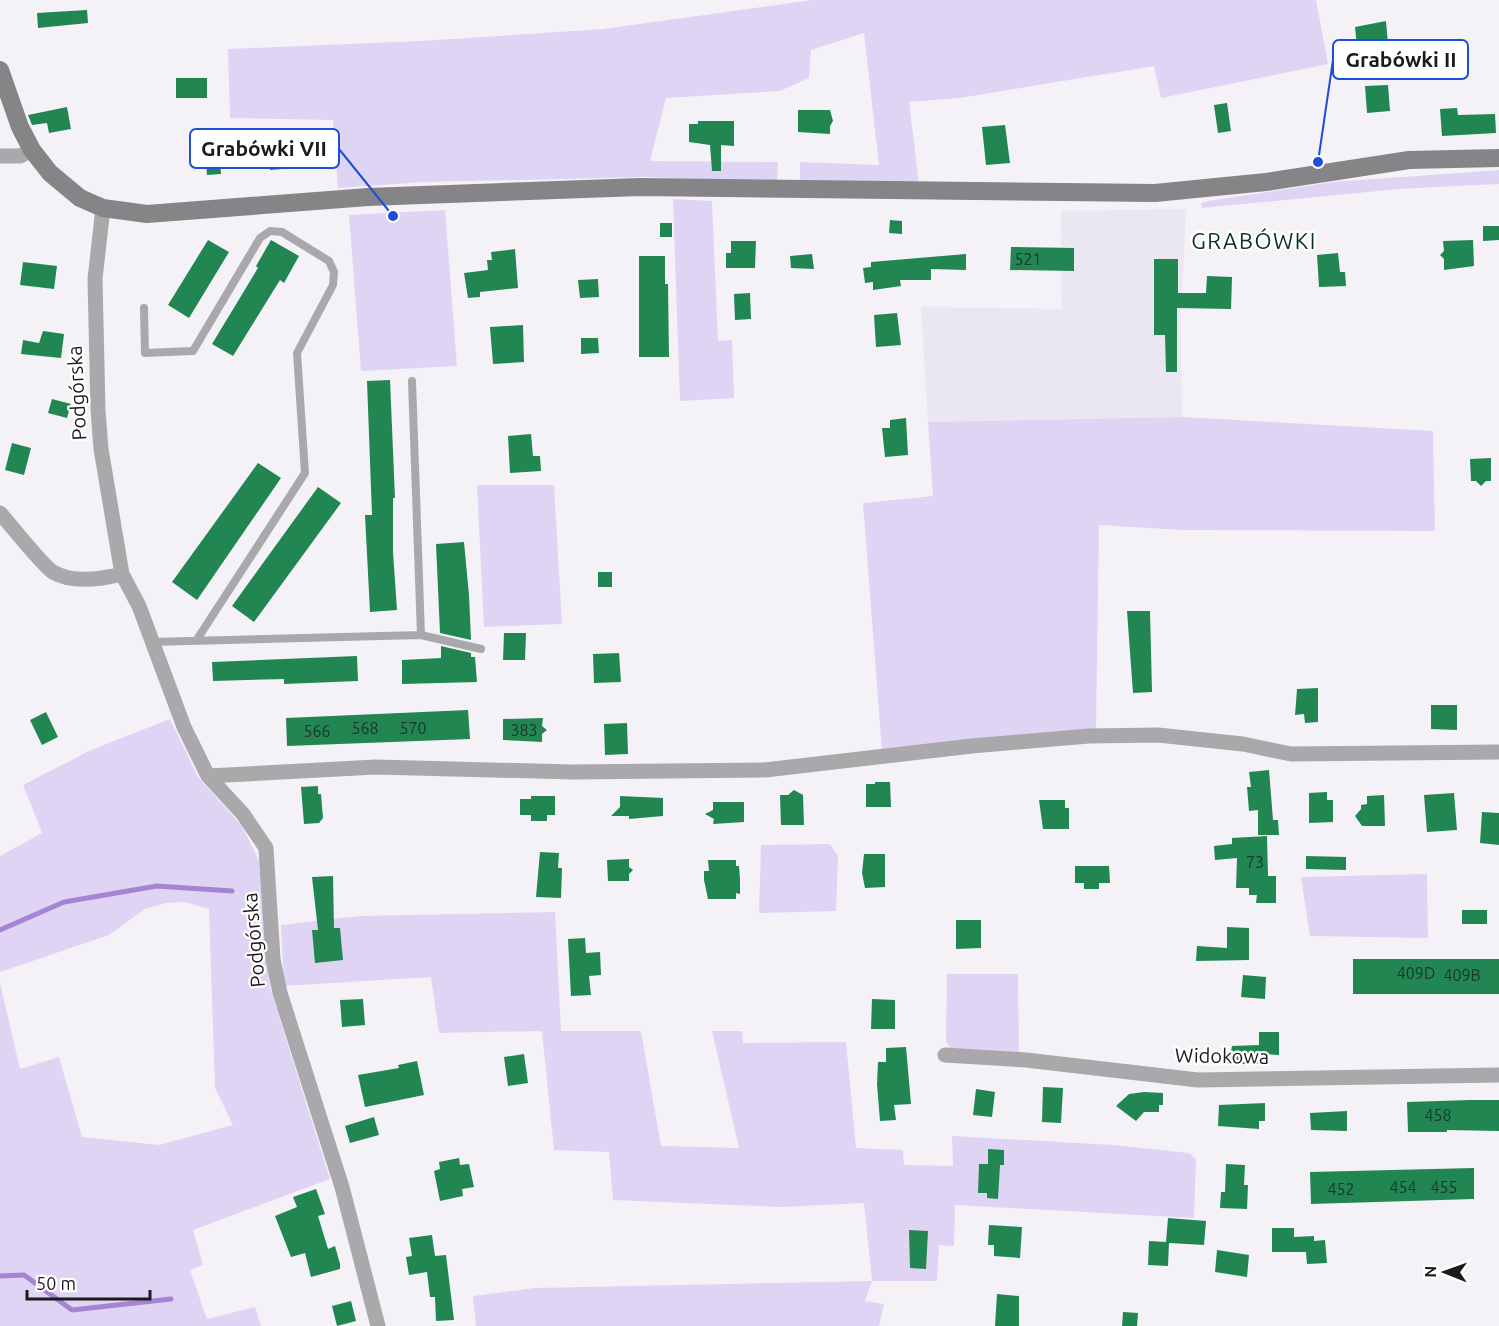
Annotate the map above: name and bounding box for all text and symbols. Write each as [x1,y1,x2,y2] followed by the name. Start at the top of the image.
[1333,40,1468,79] callout: Grabówki II
[1345,47,1457,71] text: Grabówki II
[190,129,339,168] callout: Grabówki VII
[201,136,327,160] text: Grabówki VII
[1191,227,1317,253] district label: GRABÓWKI
[1014,250,1042,268] house number: 521
[63,345,90,441] street label: Podgórska
[351,719,379,737] house number: 568
[399,719,427,737] house number: 570
[510,721,538,739] house number: 383
[303,722,331,740] house number: 566
[1246,853,1264,871] house number: 73
[238,892,269,988] street label: Podgórska
[1397,964,1435,982] house number: 409D
[1443,966,1481,984] house number: 409B
[1175,1043,1269,1068] street label: Widokowa
[1424,1106,1452,1124] house number: 458
[1389,1178,1417,1196] house number: 454
[1430,1178,1458,1196] house number: 455
[1327,1180,1355,1198] house number: 452
[1415,1242,1475,1302] north arrow
[27,1263,150,1301] scale bar
[1421,1266,1439,1278] text: N
[36,1273,76,1293] text: 50 m

